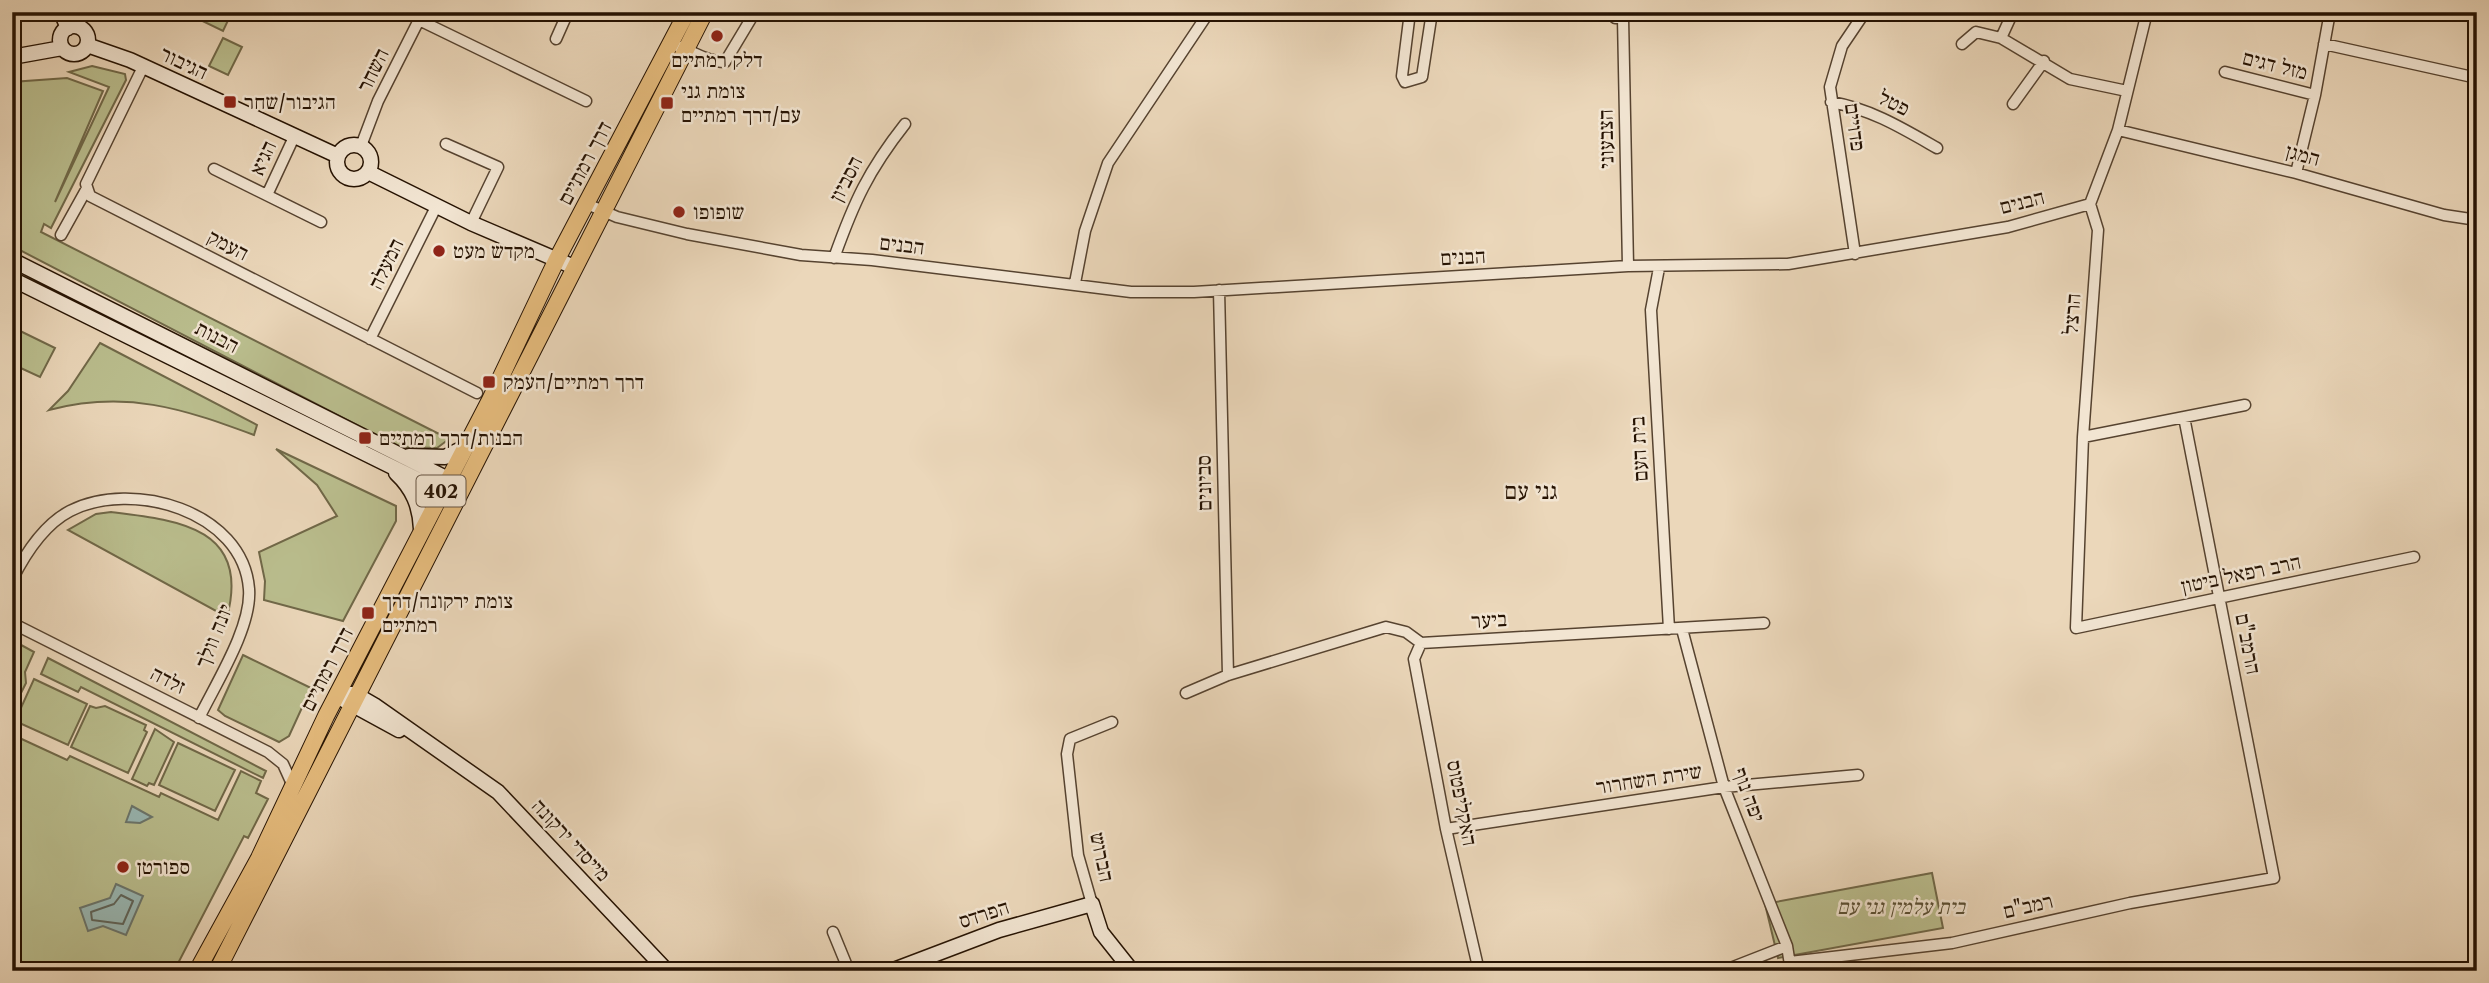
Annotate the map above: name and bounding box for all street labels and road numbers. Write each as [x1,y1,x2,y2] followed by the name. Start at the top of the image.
[156,41,212,84] street label: הגיבור
[351,44,394,96] street label: השחר
[2240,44,2310,85] street label: מזל דגים
[1874,84,1914,121] street label: פטל
[1840,101,1871,153] street label: פדויים
[1592,109,1619,169] street label: הצבעוני
[552,117,617,209] street label: דרך רמתיים
[244,137,281,179] street label: הגיא
[2283,138,2323,171] street label: המגן
[824,152,868,206] street label: הסביון
[1997,184,2047,219] street label: הבנים
[203,224,253,265] street label: העמק
[878,229,926,260] street label: הבנים
[363,234,409,293] street label: המעלה
[1440,243,1486,270] street label: הבנים
[2058,292,2085,335] street label: הרצל
[191,315,243,358] street label: הבנות
[1624,416,1653,482] street label: בית העם
[1191,455,1216,511] street label: סביונים
[416,476,466,506] road number: 402
[2179,549,2303,598] street label: הרב רפאל ביטון
[189,600,238,672] street label: יונה וולך
[1470,606,1508,633] street label: ביער
[2230,611,2267,677] street label: הרמב"ם
[295,623,358,715] street label: דרך רמתיים
[146,660,190,699] street label: זלדה
[1442,758,1483,848] street label: האקליפטוס
[1594,758,1704,799] street label: שירת השחרור
[1728,764,1771,826] street label: יפה נוף
[527,793,616,886] street label: מייסדי ירקונה
[1085,830,1120,884] street label: הברוש
[2001,888,2055,923] street label: רמב"ם
[956,894,1012,933] street label: הפרדס

